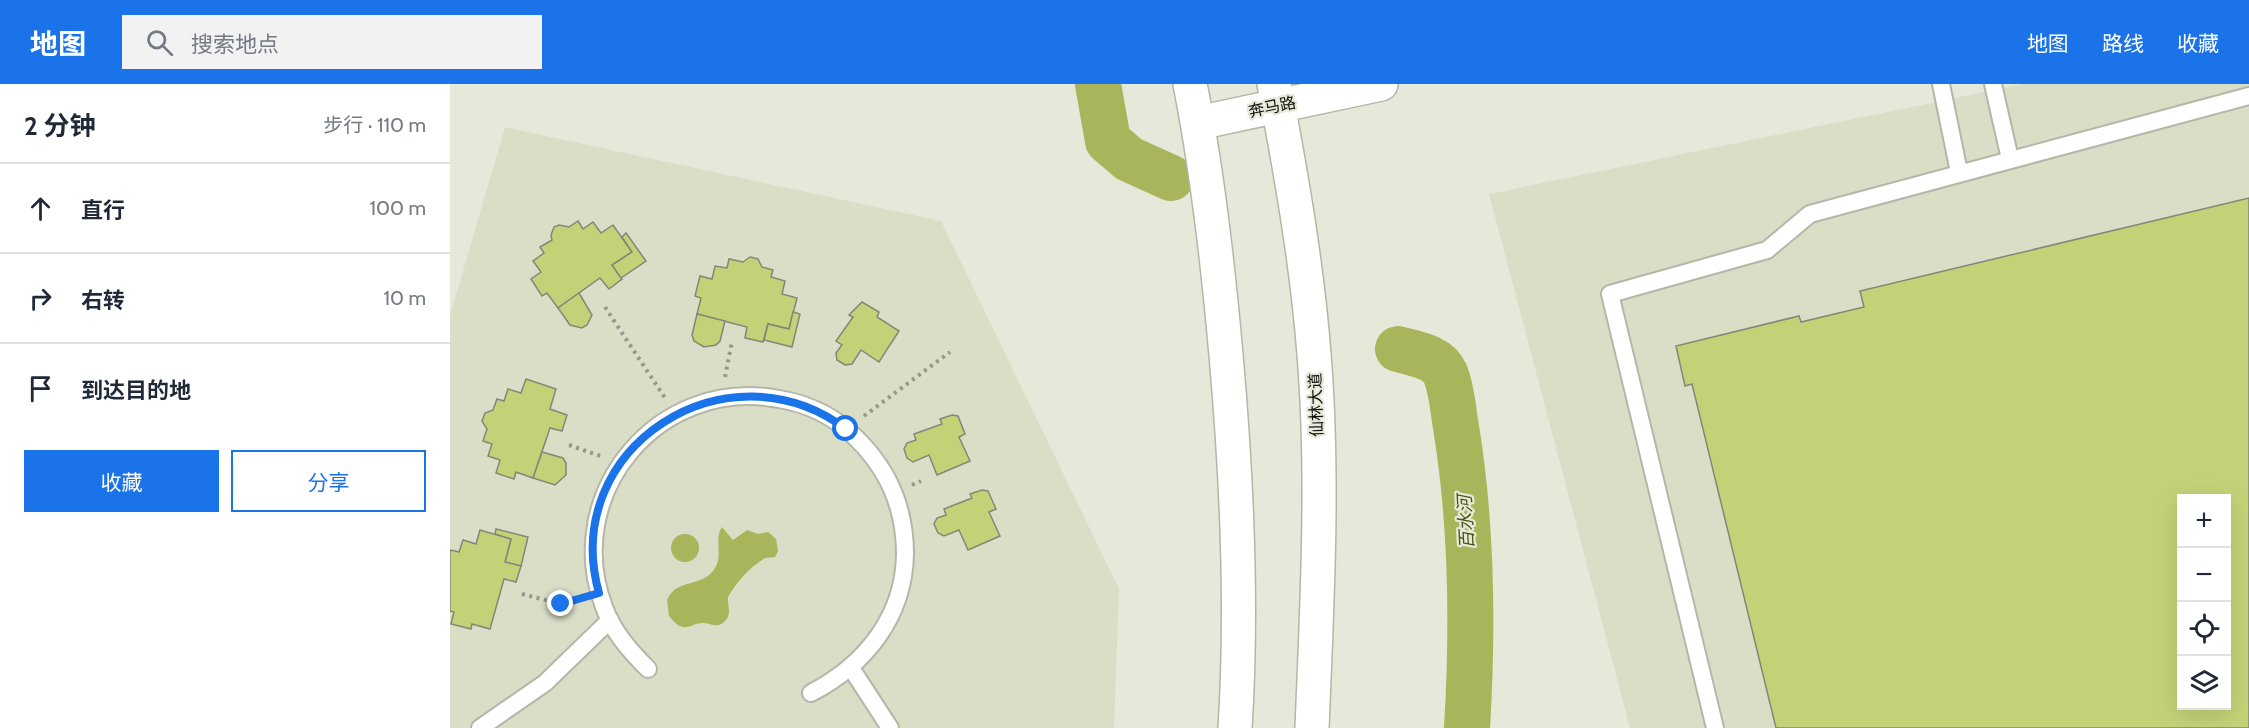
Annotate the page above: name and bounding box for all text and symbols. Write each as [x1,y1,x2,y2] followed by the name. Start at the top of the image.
[122,15,542,69] search box
[143,26,176,59] icon: search
[30,27,86,61] text: 地图
[191,31,279,58] text: 搜索地点
[2027,31,2069,56] text: 地图
[2102,31,2144,56] text: 路线
[2177,31,2219,56] text: 收藏
[1247,93,1297,121] street label: 奔马路
[24,110,96,142] text: 2 分钟
[323,113,426,137] text: 步行 · 110 m
[24,192,57,225] icon: ahead
[370,196,426,220] text: 100 m
[81,197,125,224] text: 直行
[24,282,57,315] icon: right
[383,286,426,310] text: 10 m
[81,287,125,314] text: 右转
[24,372,57,405] icon: arrive
[1305,373,1327,437] street label: 仙林大道
[81,377,191,404] text: 到达目的地
[832,415,858,441] route start
[24,450,219,512] button: 收藏
[231,450,426,512] button: 分享
[1453,491,1478,550] water label: 百水河
[2177,494,2231,710] map controls
[2177,494,2231,548] button: +
[2177,548,2231,602] button: −
[547,590,573,616] route end
[2177,602,2231,656] button: locate
[2177,656,2231,710] button: layers

